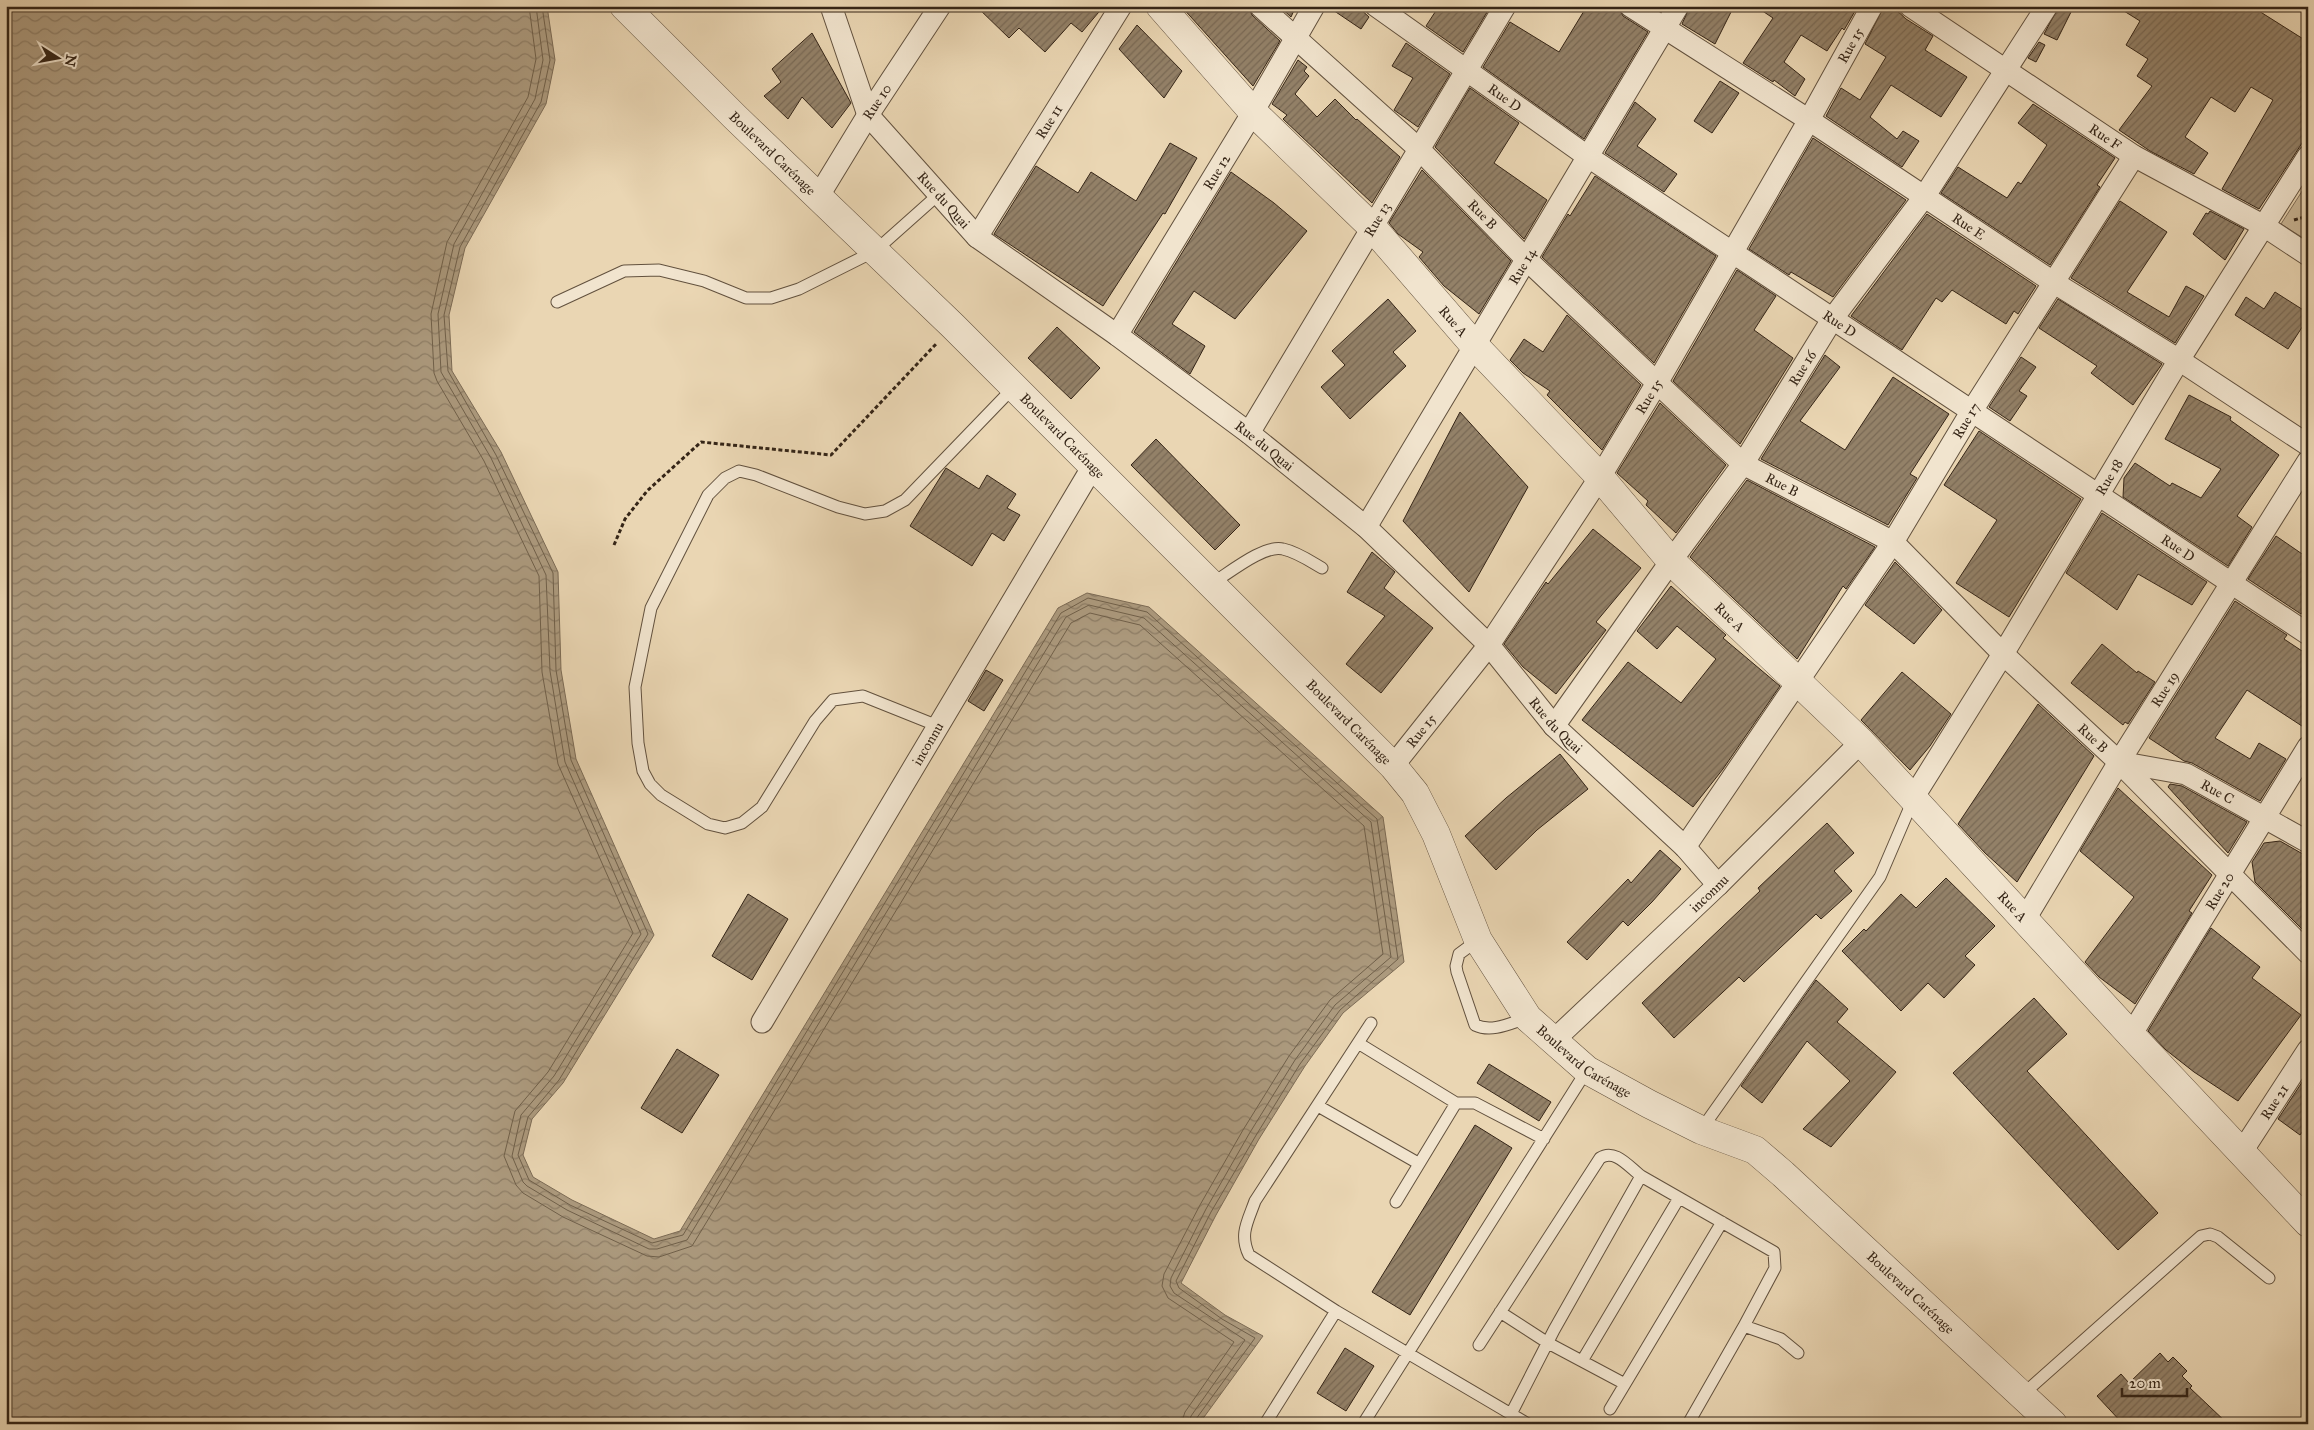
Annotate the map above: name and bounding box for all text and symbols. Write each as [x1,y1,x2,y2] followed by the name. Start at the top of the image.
[1834,24,1868,66] street label: Rue 15
[32,32,82,82] north arrow
[61,53,80,68] text: N
[1484,80,1525,116] street label: Rue D
[859,81,895,123] street label: Rue 10
[1032,101,1067,142] street label: Rue 11
[725,108,819,199] street label: Boulevard Carénage
[2086,120,2124,154] street label: Rue F
[1200,151,1234,193] street label: Rue 12
[914,168,974,232] street label: Rue du Quai
[1464,196,1501,233] street label: Rue B
[1361,199,1394,240] street label: Rue 13
[1949,209,1988,244] street label: Rue E
[1505,244,1541,288] street label: Rue 14
[1435,303,1471,341] street label: Rue A
[1819,307,1860,341] street label: Rue D
[1785,346,1821,389] street label: Rue 16
[1632,376,1667,417] street label: Rue 15
[1016,390,1109,482] street label: Boulevard Carénage
[1949,400,1984,442] street label: Rue 17
[1231,417,1297,475] street label: Rue du Quai
[2092,456,2127,498] street label: Rue 18
[1762,469,1802,501] street label: Rue B
[2158,531,2198,566] street label: Rue D
[1711,599,1748,636] street label: Rue A
[2148,668,2183,710] street label: Rue 19
[1302,676,1395,769] street label: Boulevard Carénage
[1525,694,1586,757] street label: Rue du Quai
[1403,711,1440,751] street label: Rue 15
[909,719,948,768] street label: inconnu
[2074,720,2111,757] street label: Rue B
[2197,776,2237,808] street label: Rue C
[2202,869,2238,913] street label: Rue 20
[1687,871,1733,916] street label: inconnu
[1994,888,2031,926] street label: Rue A
[1533,1022,1634,1102] street label: Boulevard Carénage
[2257,1081,2293,1123] street label: Rue 21
[1863,1248,1958,1338] street label: Boulevard Carénage
[2122,1365,2186,1397] scale bar
[2129,1374,2161,1392] text: 20 m

